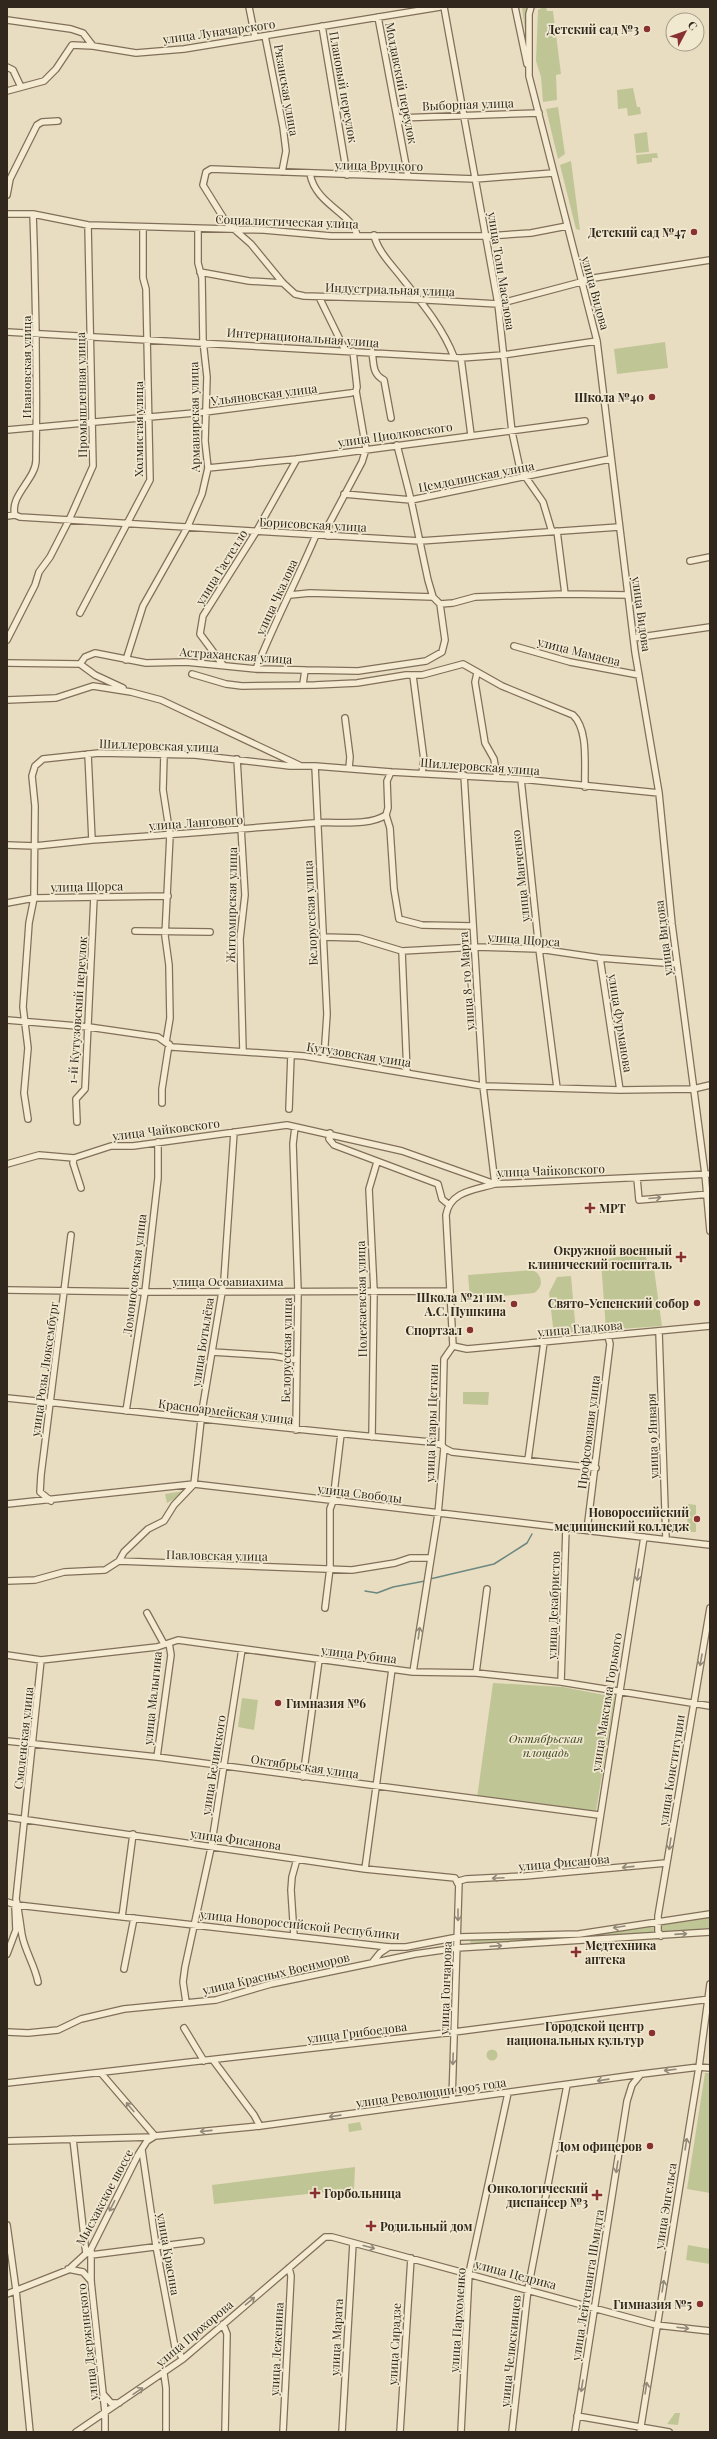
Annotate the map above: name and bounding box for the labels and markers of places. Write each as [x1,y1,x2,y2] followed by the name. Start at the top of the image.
[547,21,639,37] place label: Детский сад №3
[642,24,652,34] marker: Детский сад №3
[588,224,687,240] place label: Детский сад №47
[689,227,699,237] marker: Детский сад №47
[574,389,644,405] place label: Школа №40
[647,392,657,402] marker: Школа №40
[599,1200,626,1216] place label: МРТ
[584,1202,596,1214] marker: МРТ
[528,1242,672,1272] place label: Окружной военный клинический госпиталь
[675,1251,687,1263] marker: Окружной военный клинический госпиталь
[417,1289,507,1319] place label: Школа №21 им. А.С. Пушкина
[548,1295,689,1311] place label: Свято-Успенский собор
[692,1298,702,1308] marker: Свято-Успенский собор
[509,1299,519,1309] marker: Школа №21 им. А.С. Пушкина
[406,1322,462,1338] place label: Спортзал
[465,1325,475,1335] marker: Спортзал
[554,1504,689,1534] place label: Новороссийский медицинский колледж
[692,1514,702,1524] marker: Новороссийский медицинский колледж
[286,1695,366,1711] place label: Гимназия №6
[273,1698,283,1708] marker: Гимназия №6
[585,1937,657,1967] place label: Медтехника аптека
[570,1946,582,1958] marker: Медтехника аптека
[507,2018,644,2048] place label: Городской центр национальных культур
[647,2028,657,2038] marker: Городской центр национальных культур
[557,2138,642,2154] place label: Дом офицеров
[645,2141,655,2151] marker: Дом офицеров
[487,2180,588,2210] place label: Онкологический диспансер №3
[324,2185,402,2201] place label: Горбольница
[309,2187,321,2199] marker: Горбольница
[591,2189,603,2201] marker: Онкологический диспансер №3
[380,2218,472,2234] place label: Родильный дом
[365,2220,377,2232] marker: Родильный дом
[613,2296,692,2312] place label: Гимназия №5
[695,2299,705,2309] marker: Гимназия №5

